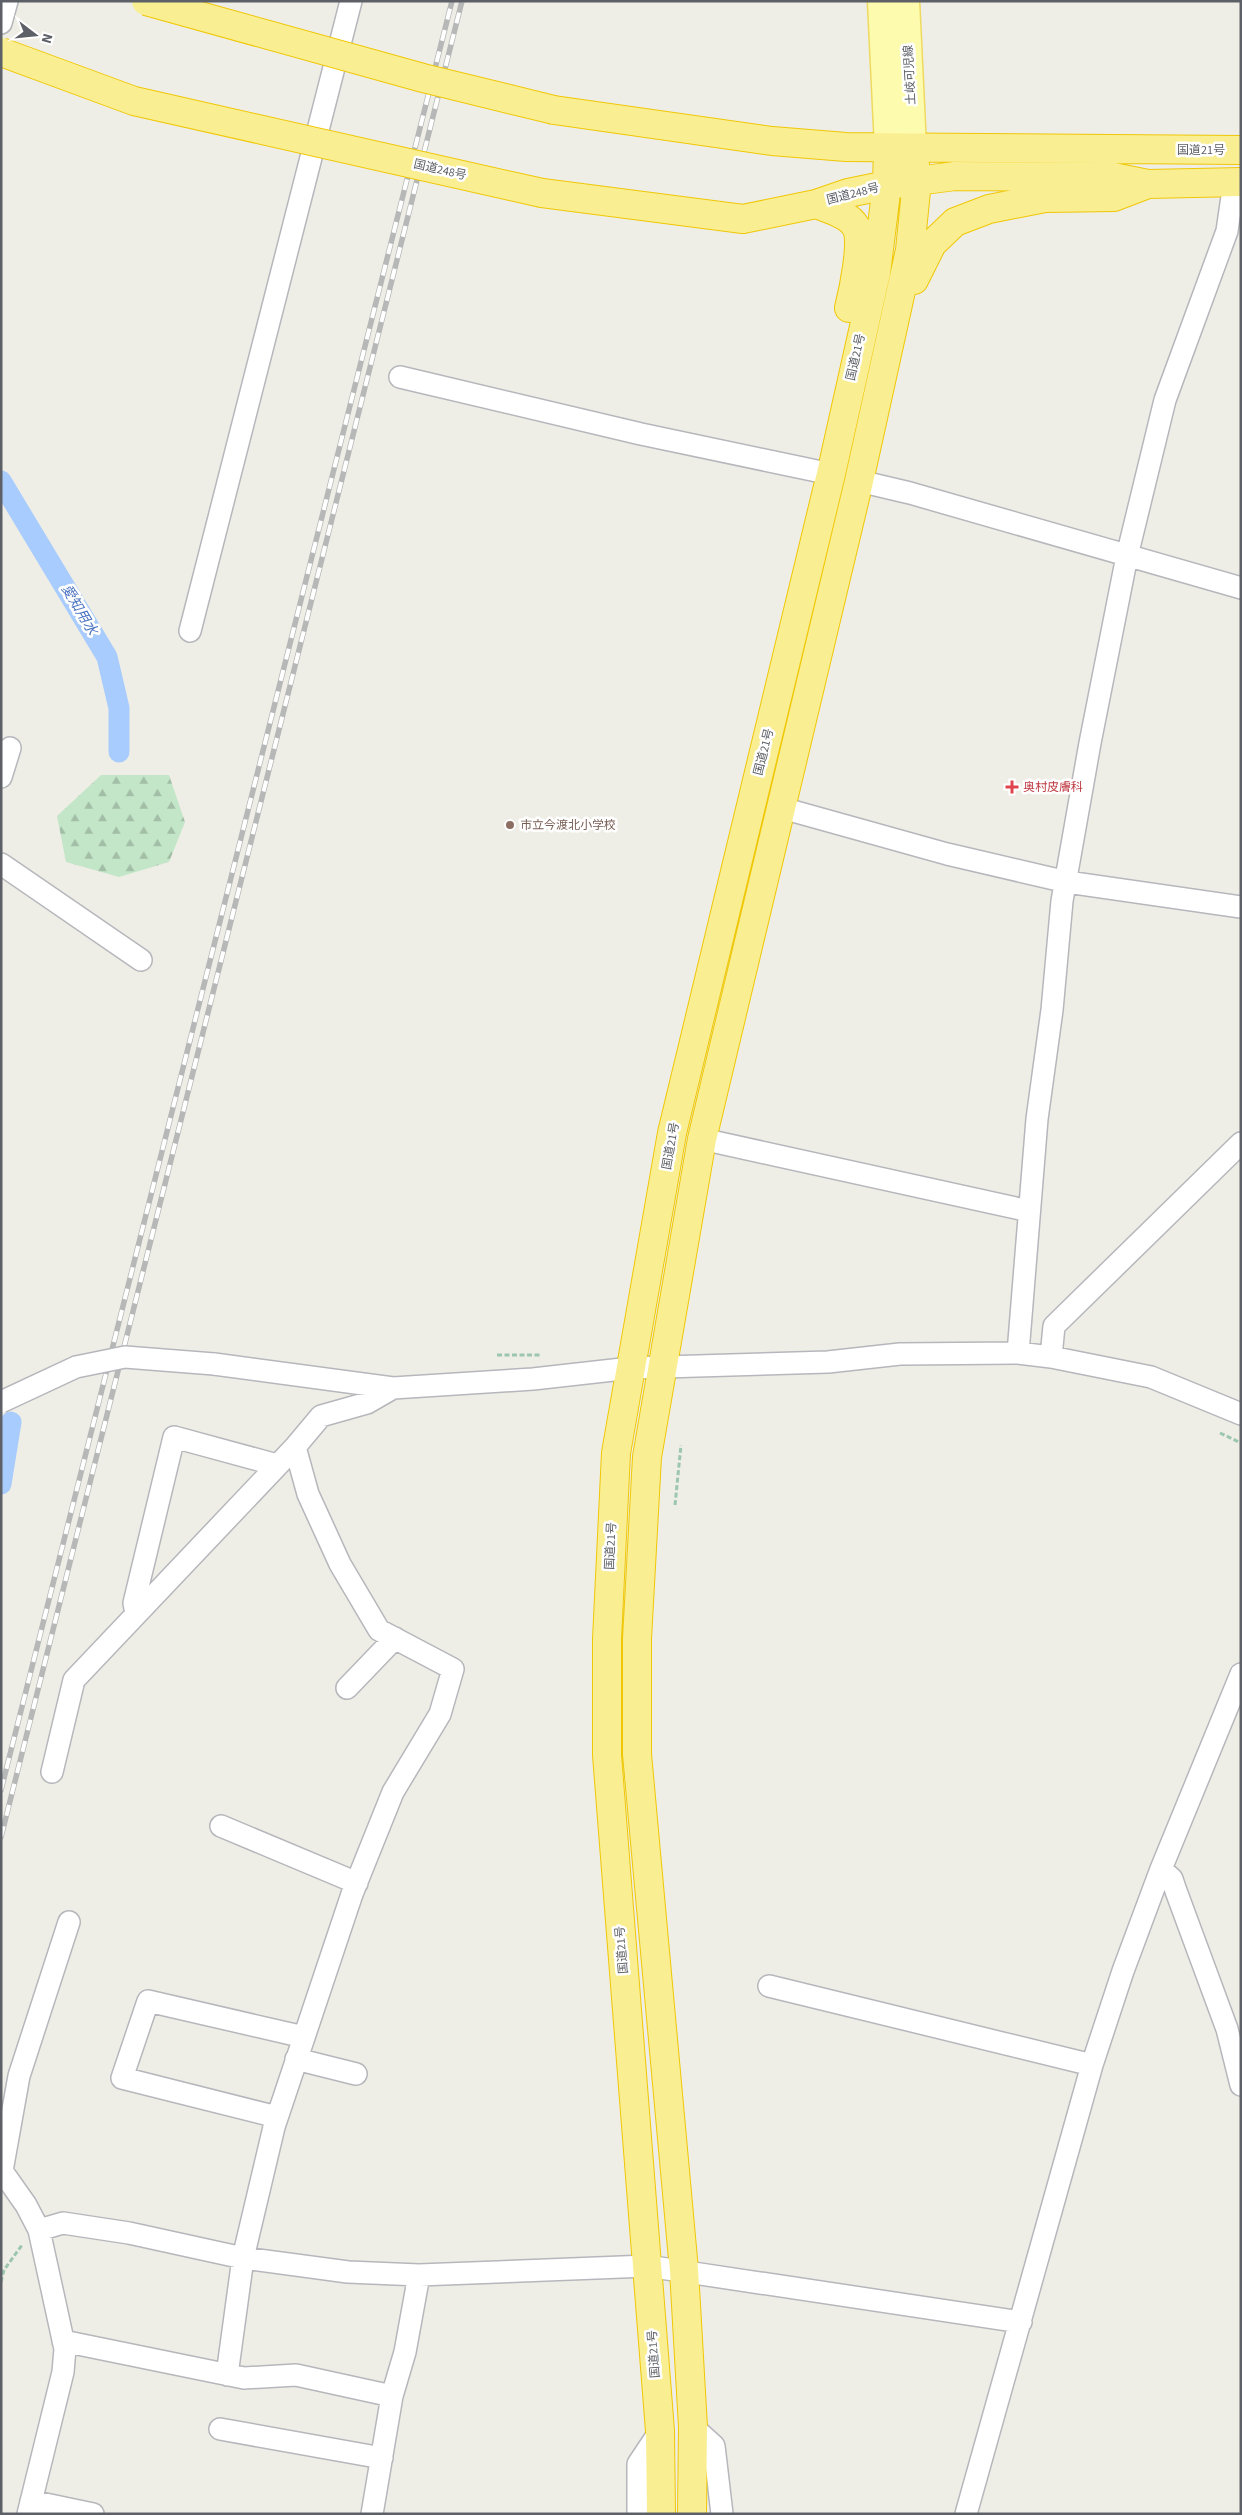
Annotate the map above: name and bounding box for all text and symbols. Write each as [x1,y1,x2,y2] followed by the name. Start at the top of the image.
[10,10,60,60] north arrow
[36,31,57,46] text: N
[900,45,920,105] street label: 土岐可児線
[1177,142,1225,159] street label: 国道21号
[412,156,468,184] street label: 国道248号
[825,179,881,209] street label: 国道248号
[842,332,870,382] street label: 国道21号
[56,581,103,641] water label: 愛知用水
[750,727,778,777] street label: 国道21号
[1023,779,1083,796] place label: 奥村皮膚科
[1005,780,1019,794] marker: 奥村皮膚科
[520,817,616,834] place label: 市立今渡北小学校
[504,819,516,831] marker: 市立今渡北小学校
[658,1121,684,1171] street label: 国道21号
[601,1522,621,1570] street label: 国道21号
[611,1925,633,1975] street label: 国道21号
[644,2329,664,2379] street label: 国道21号

